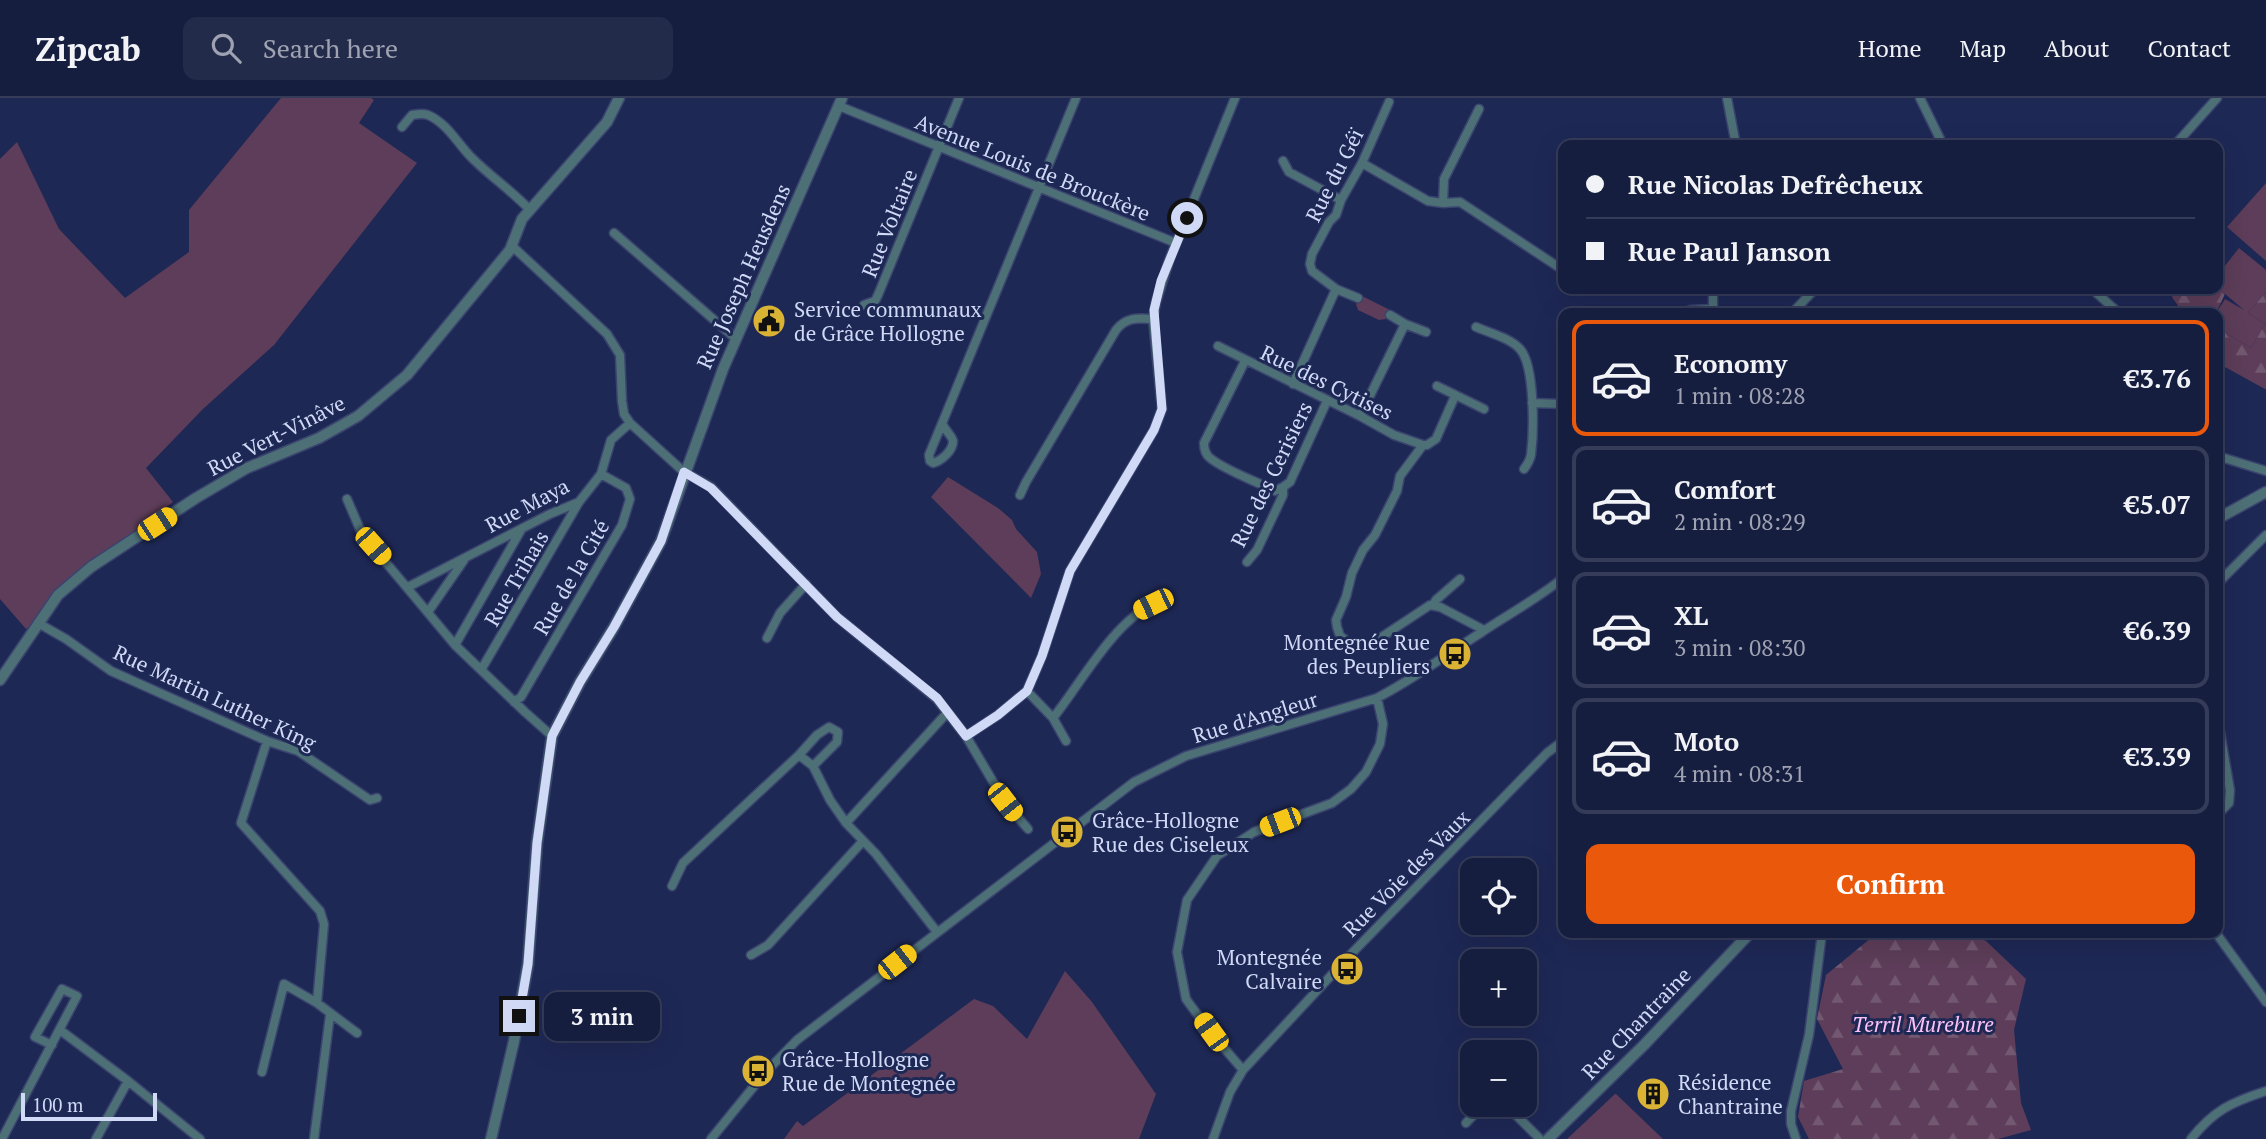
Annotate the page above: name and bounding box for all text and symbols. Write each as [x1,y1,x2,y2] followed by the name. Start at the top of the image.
[183,17,673,80] search box
[35,27,141,70] text: Zipcab
[207,29,245,67] icon: search
[263,31,398,65] text: Search here
[1858,32,1922,64] text: Home
[1960,32,2006,64] text: Map
[2044,32,2110,64] text: About
[2148,32,2231,64] text: Contact
[911,107,1155,227] street label: Avenue Louis de Brouckère
[1299,123,1370,226] street label: Rue du Géï
[855,165,923,281] street label: Rue Voltaire
[1628,167,1923,201] text: Rue Nicolas Defrêcheux
[690,179,796,373] street label: Rue Joseph Heusdens
[1171,202,1203,234] route start
[1628,234,1831,268] text: Rue Paul Janson
[794,295,982,347] place label: Service communaux de Grâce Hollogne
[750,302,788,340] public building icon: Service communaux de Grâce Hollogne
[1256,338,1398,426] street label: Rue des Cytises
[1674,346,1787,380] text: Economy
[1590,347,1653,410] icon: car
[2125,361,2191,395] text: €3.76
[1674,380,1806,411] text: 1 min · 08:28
[202,388,350,482] street label: Rue Vert-Vinâve
[1224,397,1318,551] street label: Rue des Cerisiers
[480,471,574,539] street label: Rue Maya
[1674,472,1776,506] text: Comfort
[1590,473,1653,536] icon: car
[2125,487,2191,521] text: €5.07
[134,504,181,544] car
[1674,506,1806,537] text: 2 min · 08:29
[527,514,615,640] street label: Rue de la Cité
[352,523,395,569] car
[477,525,555,631] street label: Rue Trihais
[1130,585,1177,623] car
[1674,598,1708,632] text: XL
[1590,599,1653,662] icon: car
[2125,613,2191,647] text: €6.39
[1284,628,1430,680] place label: Montegnée Rue des Peupliers
[1674,632,1806,663] text: 3 min · 08:30
[1436,635,1474,673] bus stop icon: Montegnée Rue des Peupliers
[109,638,322,757] street label: Rue Martin Luther King
[1189,685,1321,749] street label: Rue d'Angleur
[1674,724,1739,758] text: Moto
[1590,725,1653,788] icon: car
[2125,739,2191,773] text: €3.39
[1674,758,1806,789] text: 4 min · 08:31
[984,779,1027,825] car
[1336,803,1476,943] street label: Rue Voie des Vaux
[1257,805,1304,839] car
[1092,806,1249,858] place label: Grâce-Hollogne Rue des Ciseleux
[1048,813,1086,851] bus stop icon: Grâce-Hollogne Rue des Ciseleux
[1586,844,2195,924] button: Confirm
[1460,858,1537,1117] map controls
[1460,858,1537,935] button: locate
[874,941,921,983] car
[1217,943,1322,995] place label: Montegnée Calvaire
[1460,949,1537,1026] button: +
[1328,950,1366,988] bus stop icon: Montegnée Calvaire
[1575,961,1697,1085] street label: Rue Chantraine
[544,992,659,1040] callout: 3 min
[503,1000,535,1032] route end
[571,1001,633,1032] text: 3 min
[1191,1009,1232,1055] car
[1852,1010,1994,1038] park label: Terril Murebure
[1460,1040,1537,1117] button: −
[782,1045,956,1097] place label: Grâce-Hollogne Rue de Montegnée
[739,1052,777,1090] bus stop icon: Grâce-Hollogne Rue de Montegnée
[1678,1068,1783,1120] place label: Résidence Chantraine
[1634,1075,1672,1113] building icon: Résidence Chantraine
[21,1090,158,1122] scale bar
[32,1092,83,1117] text: 100 m

